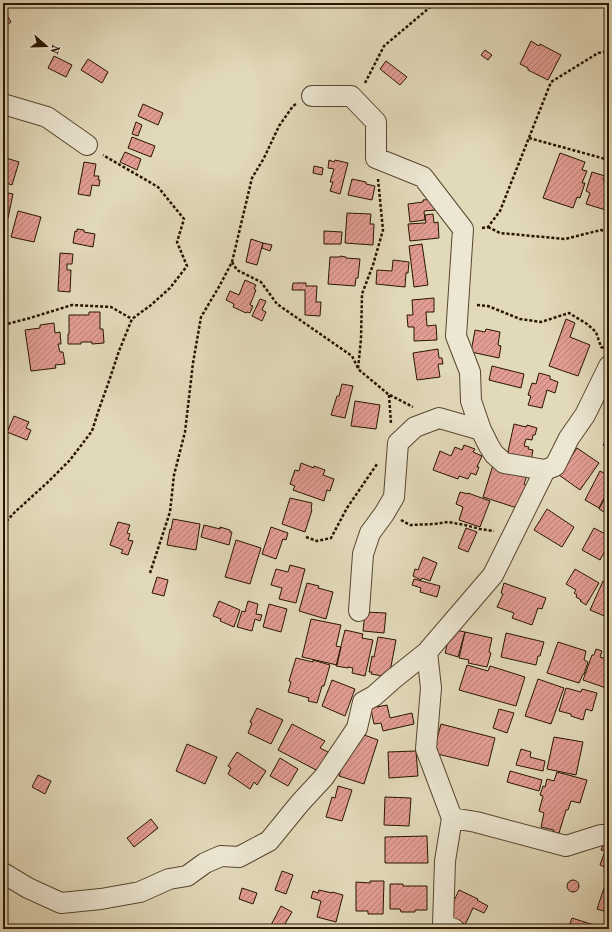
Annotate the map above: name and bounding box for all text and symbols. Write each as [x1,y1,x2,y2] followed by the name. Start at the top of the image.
[26,26,66,66] north arrow
[47,43,62,56] text: N

